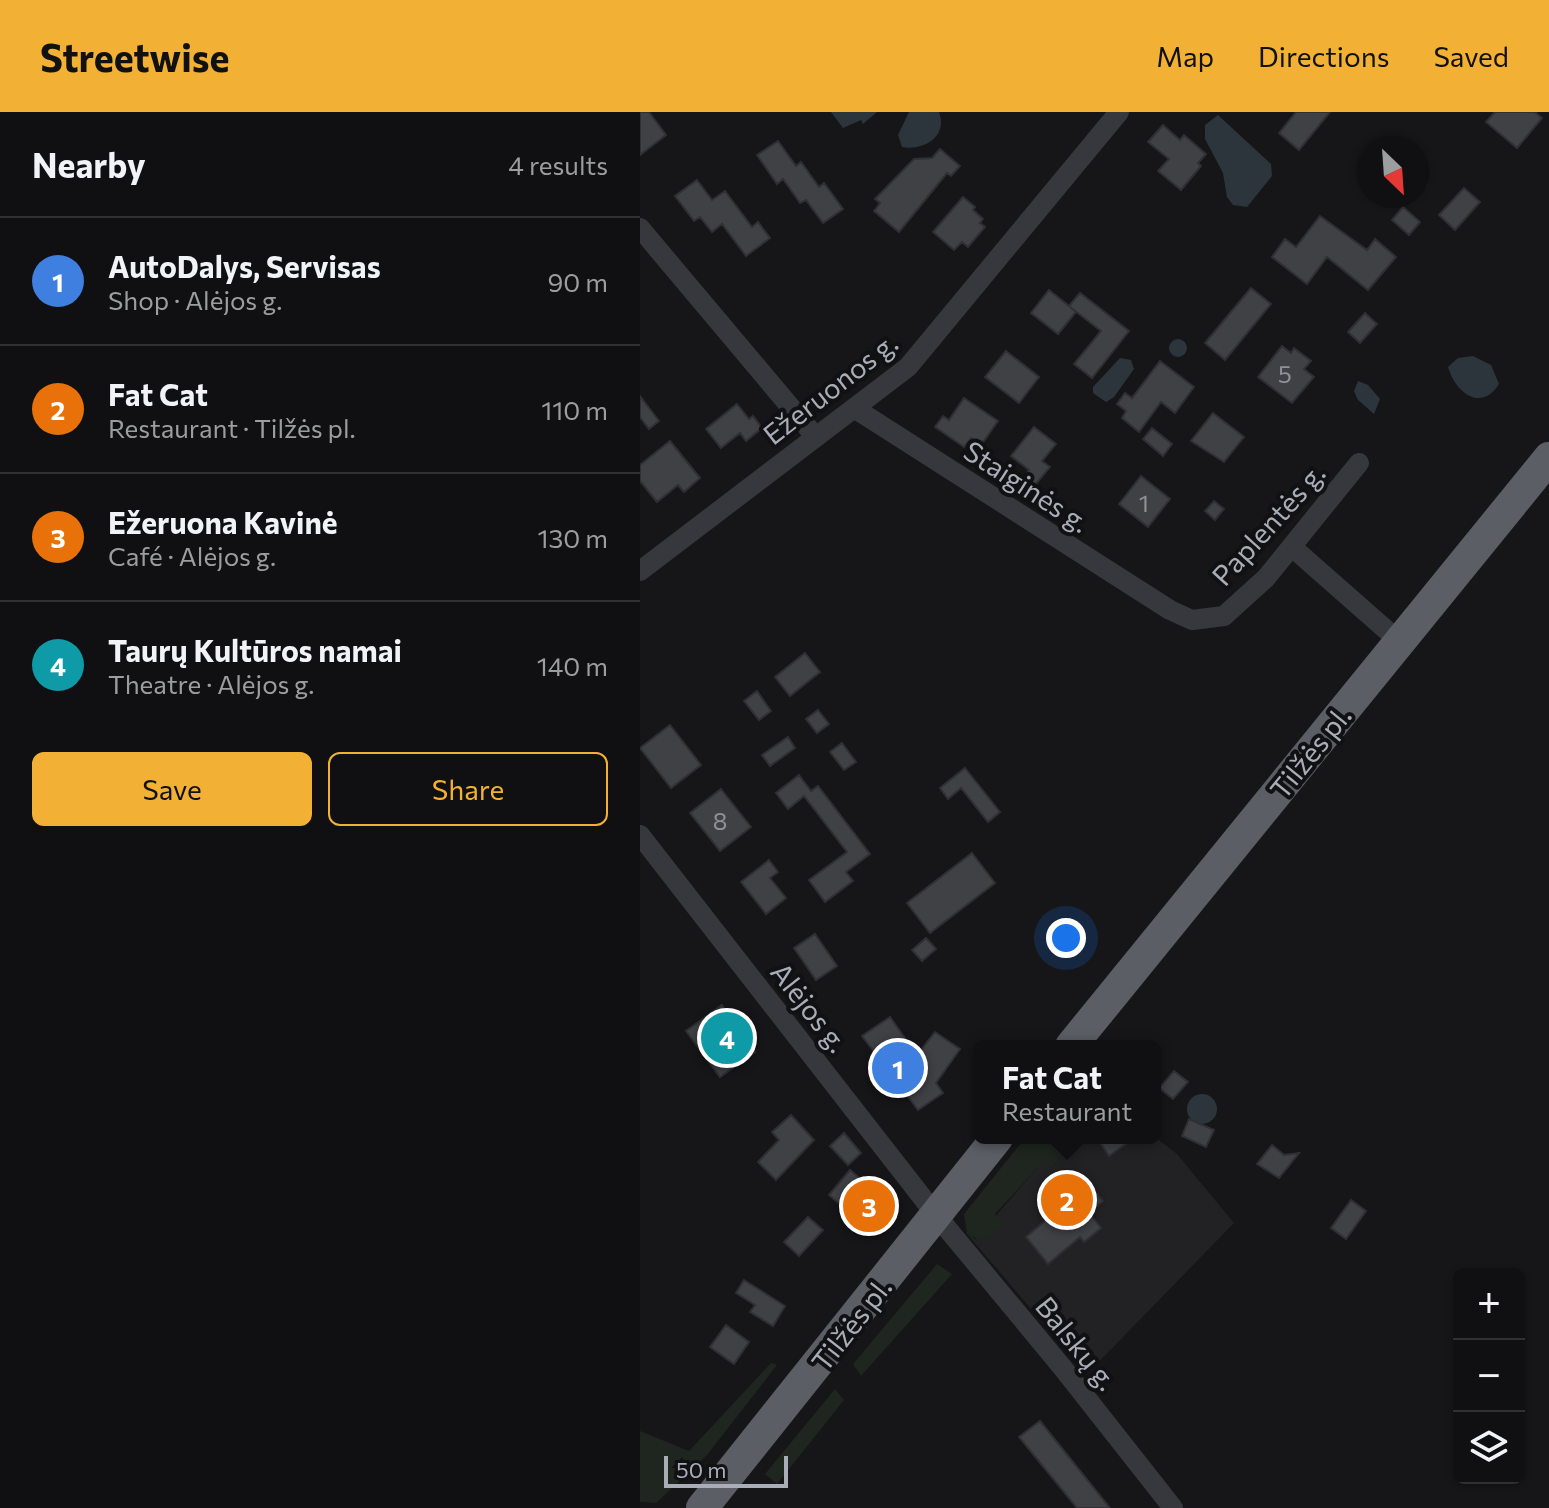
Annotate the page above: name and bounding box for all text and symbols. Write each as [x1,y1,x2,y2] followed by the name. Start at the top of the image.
[40,33,229,80] text: Streetwise
[1156,39,1214,73] text: Map
[1258,39,1389,73] text: Directions
[1433,39,1509,73] text: Saved
[1357,136,1429,208] north arrow
[32,143,146,185] text: Nearby
[508,149,608,180] text: 4 results
[108,247,381,284] text: AutoDalys, Servisas
[52,266,64,297] text: 1
[548,266,608,297] text: 90 m
[108,284,282,315] text: Shop · Alėjos g.
[756,325,904,451] street label: Ežeruonos g.
[1278,359,1292,388] house number: 5
[108,375,208,412] text: Fat Cat
[51,394,65,425] text: 2
[541,394,608,425] text: 110 m
[108,412,356,443] text: Restaurant · Tilžės pl.
[958,433,1096,539] street label: Staiginės g.
[1204,456,1332,592] street label: Paplentės g.
[1139,488,1149,517] house number: 1
[108,503,338,540] text: Ežeruona Kavinė
[50,522,66,553] text: 3
[537,522,608,553] text: 130 m
[108,540,276,571] text: Café · Alėjos g.
[108,631,402,668] text: Taurų Kultūros namai
[50,650,66,681] text: 4
[537,650,608,681] text: 140 m
[108,668,315,699] text: Theatre · Alėjos g.
[1262,699,1358,805] street label: Tilžės pl.
[32,752,312,826] button: Save
[328,752,608,826] button: Share
[713,806,727,835] house number: 8
[1046,918,1086,958] your location
[764,955,856,1059] street label: Alėjos g.
[701,1008,753,1068] pin: 4
[872,1038,924,1098] pin: 1
[973,1040,1161,1144] popup
[1002,1058,1102,1095] text: Fat Cat
[1002,1095,1132,1126] text: Restaurant
[1041,1170,1093,1230] pin: 2
[843,1176,895,1236] pin: 3
[1453,1268,1525,1484] map controls
[1453,1268,1525,1340] button: +
[804,1270,898,1378] street label: Tilžės pl.
[1029,1289,1125,1397] street label: Balskų g.
[1453,1340,1525,1412] button: −
[1453,1412,1525,1484] button: layers
[664,1452,788,1488] scale bar
[676,1456,726,1483] text: 50 m

